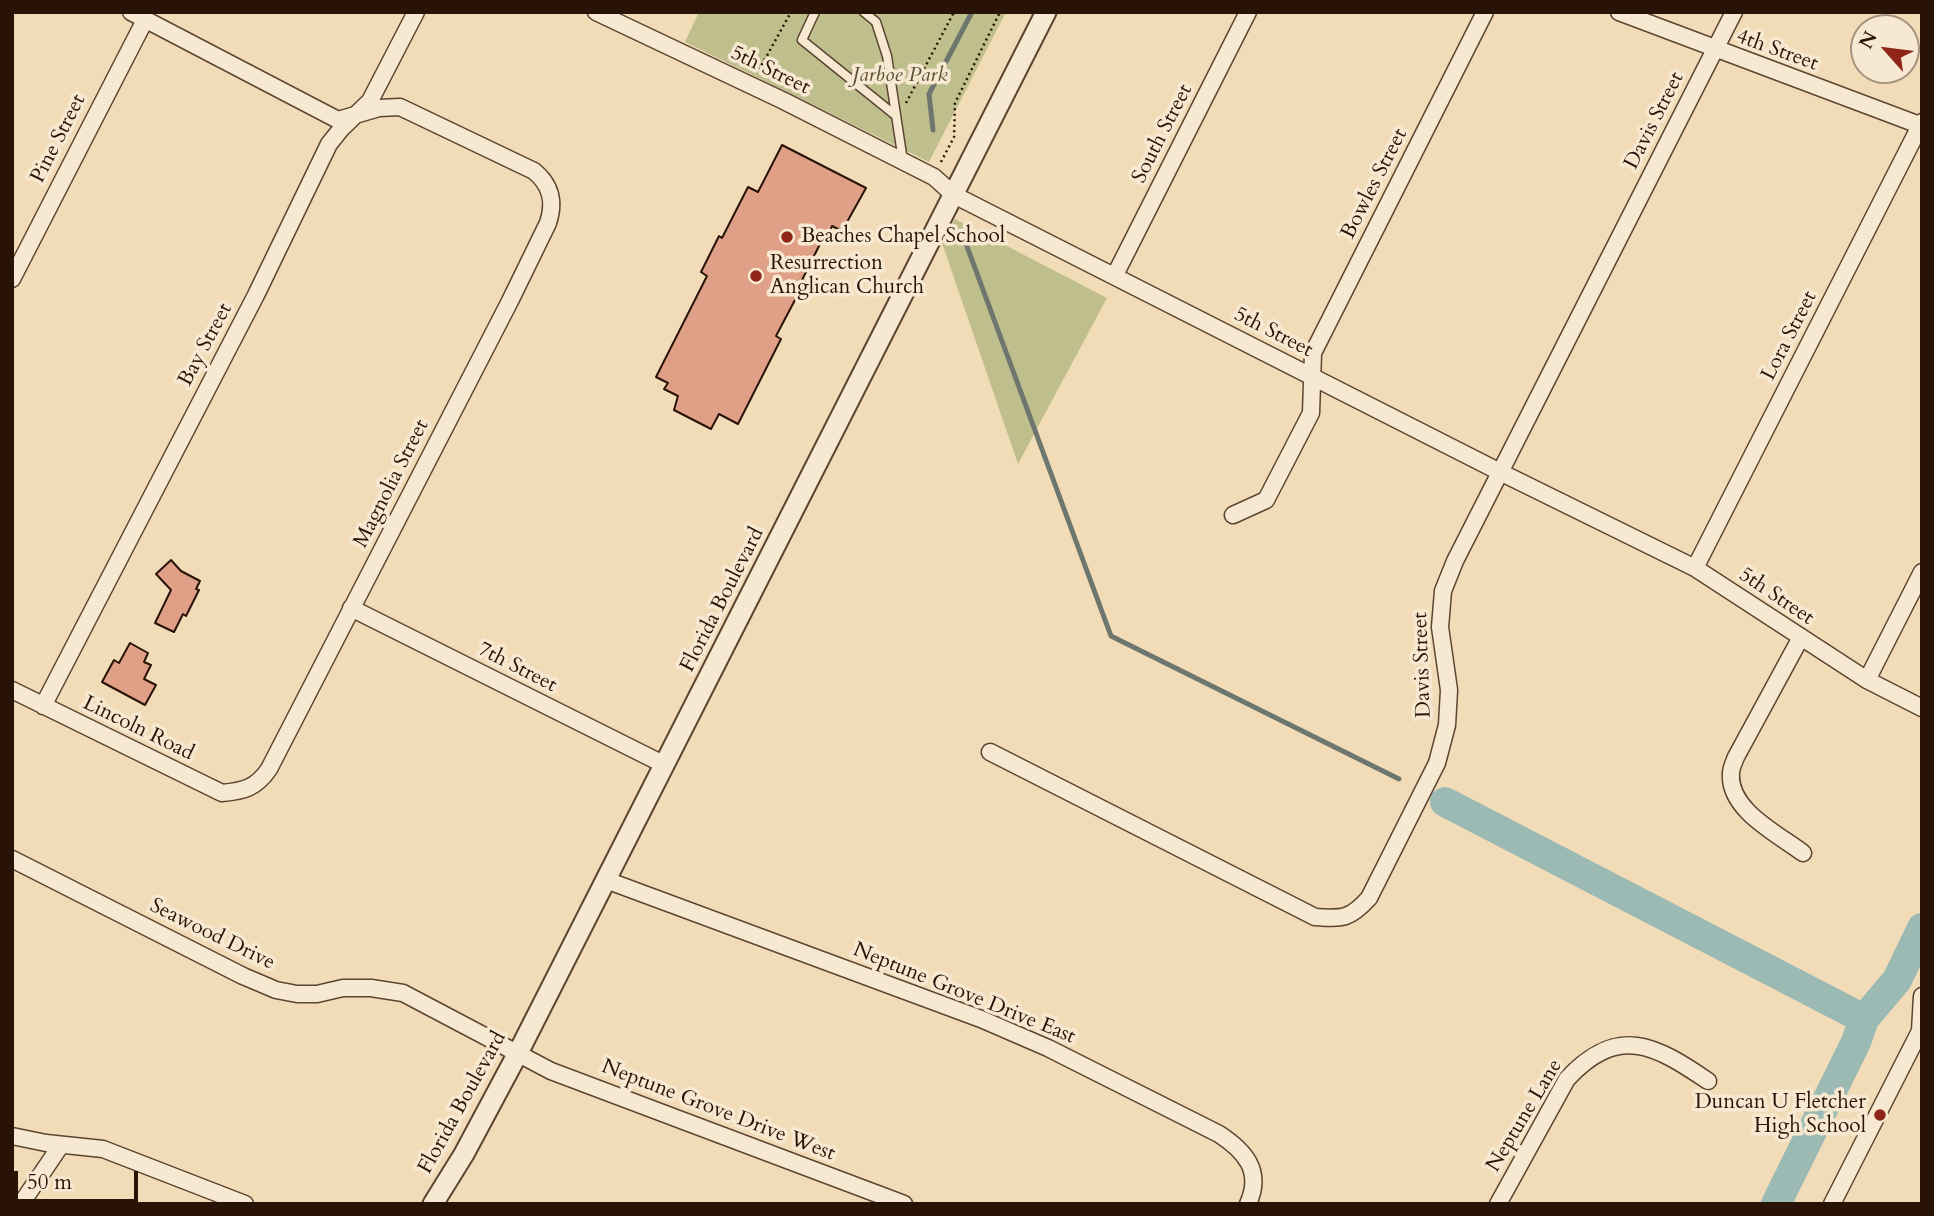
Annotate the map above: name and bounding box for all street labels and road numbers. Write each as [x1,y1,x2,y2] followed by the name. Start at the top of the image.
[1733,25,1821,77] street label: 4th Street
[726,41,814,101] street label: 5th Street
[1620,68,1690,174] street label: Davis Street
[1127,80,1199,188] street label: South Street
[26,91,92,187] street label: Pine Street
[1336,125,1414,243] street label: Bowles Street
[1757,287,1823,385] street label: Lora Street
[174,299,238,391] street label: Bay Street
[1229,302,1317,364] street label: 5th Street
[349,416,435,552] street label: Magnolia Street
[676,524,770,676] street label: Florida Boulevard
[1734,563,1818,631] street label: 5th Street
[1409,612,1437,718] street label: Davis Street
[473,637,561,699] street label: 7th Street
[78,691,198,767] street label: Lincoln Road
[145,894,279,976] street label: Seawood Drive
[849,938,1079,1050] street label: Neptune Grove Drive East
[414,1027,512,1179] street label: Florida Boulevard
[598,1055,838,1167] street label: Neptune Grove Drive West
[1481,1055,1569,1177] street label: Neptune Lane

